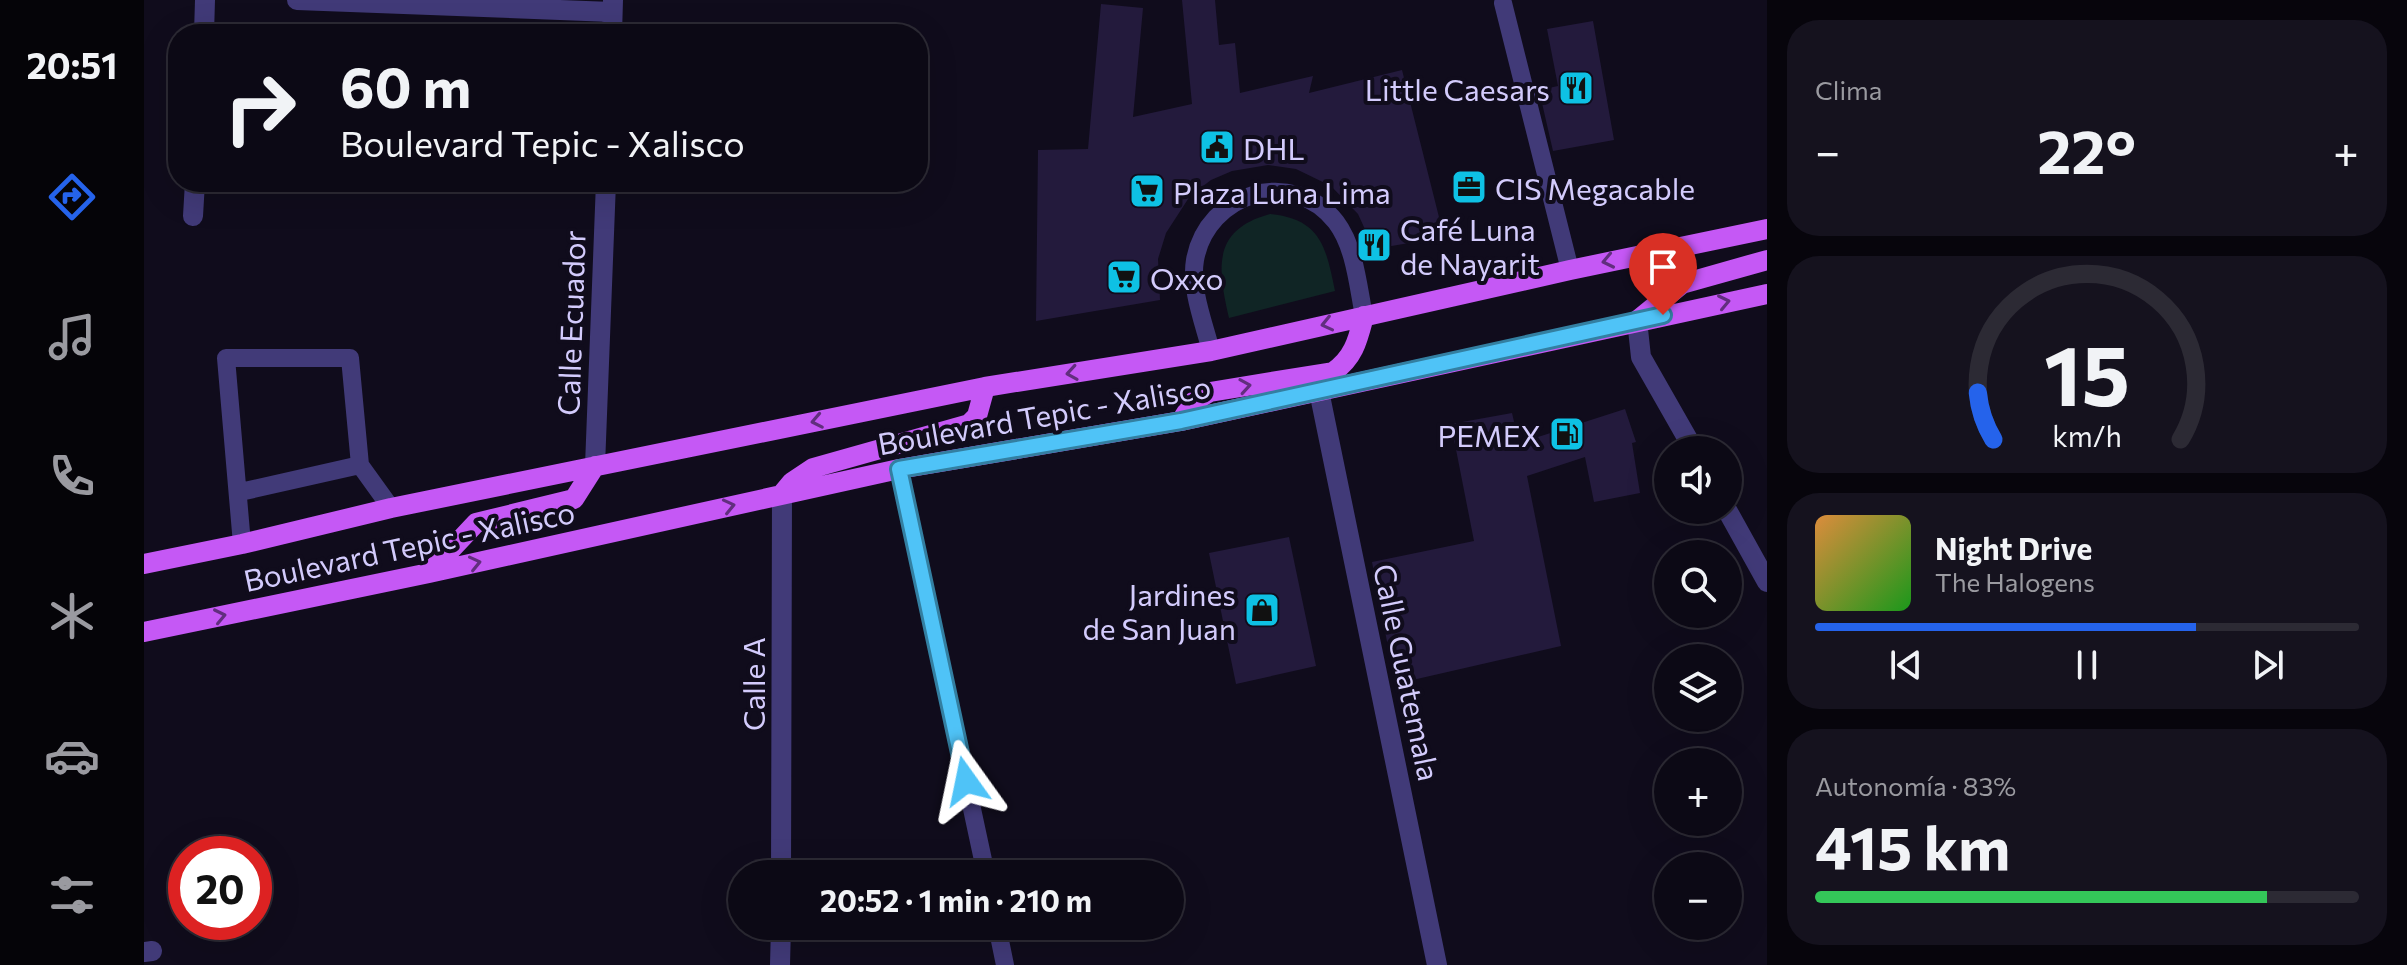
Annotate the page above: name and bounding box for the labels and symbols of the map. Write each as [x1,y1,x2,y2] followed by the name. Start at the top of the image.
[1557,69,1595,107] restaurant icon: Little Caesars
[1365,70,1550,107] place label: Little Caesars
[1198,128,1236,166] public building icon: DHL
[1243,129,1305,166] place label: DHL
[1450,168,1488,206] office icon: CIS Megacable
[1495,169,1695,206] place label: CIS Megacable
[1128,172,1166,210] supermarket icon: Plaza Luna Lima
[1173,173,1391,210] place label: Plaza Luna Lima
[1400,210,1540,281] place label: Café Luna de Nayarit
[1355,226,1393,264] restaurant icon: Café Luna de Nayarit
[548,230,592,416] street label: Calle Ecuador
[1629,233,1697,315] pin
[1602,252,1616,269] one-way arrow
[1105,258,1143,296] supermarket icon: Oxxo
[1150,259,1223,296] place label: Oxxo
[1717,295,1730,312] one-way arrow
[1321,315,1335,332] one-way arrow
[1065,364,1079,381] one-way arrow
[875,366,1213,462] street label: Boulevard Tepic - Xalisco
[1238,378,1252,395] one-way arrow
[810,412,823,429] one-way arrow
[1548,415,1586,453] fuel station icon: PEMEX
[1437,416,1541,453] place label: PEMEX
[240,492,578,598] street label: Boulevard Tepic - Xalisco
[721,498,735,515] one-way arrow
[468,555,481,572] one-way arrow
[1367,560,1449,784] street label: Calle Guatemala
[1083,575,1236,646] place label: Jardines de San Juan
[1243,591,1281,629] shop icon: Jardines de San Juan
[214,609,227,626] one-way arrow
[734,637,771,731] street label: Calle A
[924,739,1008,823] position arrow
[168,836,272,940] speed limit sign: 20

